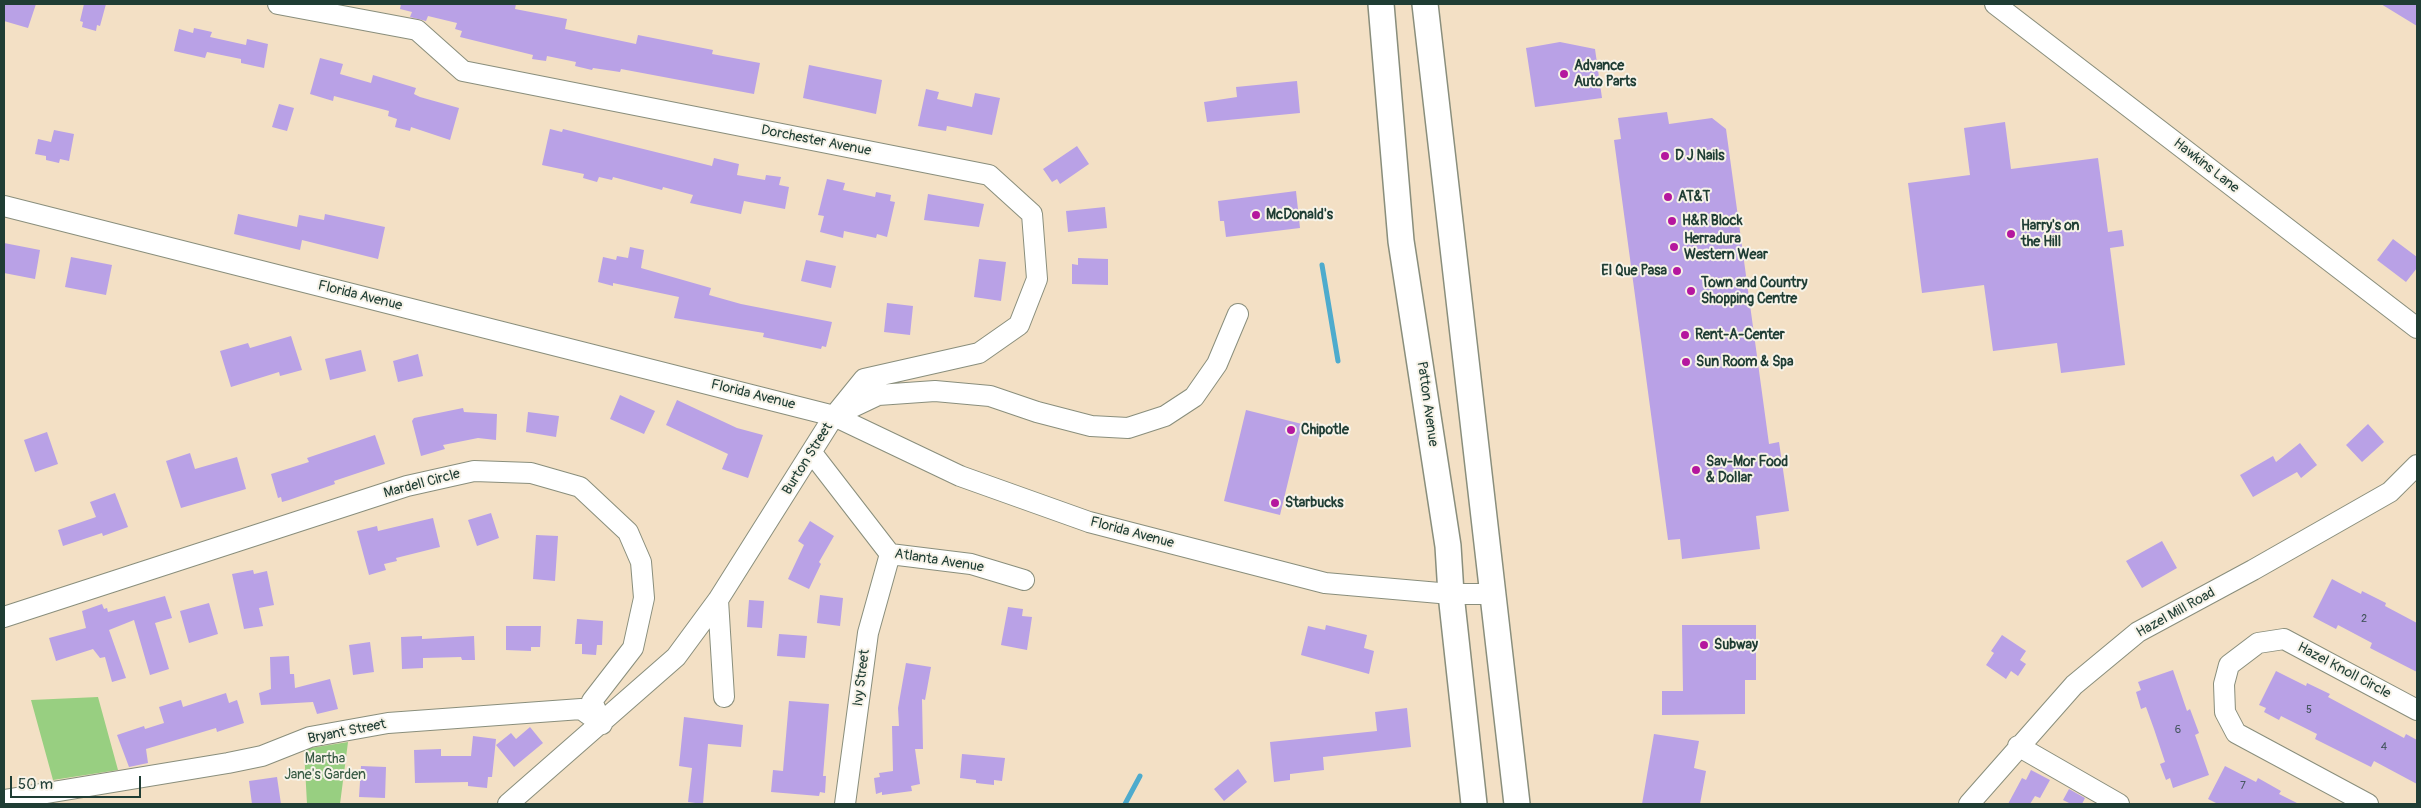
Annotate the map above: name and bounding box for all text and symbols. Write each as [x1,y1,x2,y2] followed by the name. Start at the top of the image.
[1574,58,1636,90] place label: Advance Auto Parts
[1558,68,1570,80] marker: Advance Auto Parts
[760,122,872,160] street label: Dorchester Avenue
[2170,135,2242,197] street label: Hawkins Lane
[1675,148,1725,164] place label: D J Nails
[1659,150,1671,162] marker: D J Nails
[1678,189,1710,205] place label: AT&T
[1662,191,1674,203] marker: AT&T
[1266,207,1333,223] place label: McDonald's
[1250,209,1262,221] marker: McDonald's
[1682,213,1742,229] place label: H&R Block
[1666,215,1678,227] marker: H&R Block
[2021,218,2079,250] place label: Harry's on the Hill
[2005,228,2017,240] marker: Harry's on the Hill
[1684,231,1768,264] place label: Herradura Western Wear
[1668,241,1680,253] marker: Herradura Western Wear
[1601,263,1667,279] place label: El Que Pasa
[1671,265,1683,277] marker: El Que Pasa
[1701,275,1807,308] place label: Town and Country Shopping Centre
[316,277,404,315] street label: Florida Avenue
[1685,285,1697,297] marker: Town and Country Shopping Centre
[1695,327,1785,343] place label: Rent-A-Center
[1679,329,1691,341] marker: Rent-A-Center
[1696,354,1793,370] place label: Sun Room & Spa
[1680,356,1692,368] marker: Sun Room & Spa
[1413,360,1441,448] street label: Patton Avenue
[709,376,797,414] street label: Florida Avenue
[779,420,837,498] street label: Burton Street
[1301,422,1349,438] place label: Chipotle
[1285,424,1297,436] marker: Chipotle
[1706,454,1788,487] place label: Sav-Mor Food & Dollar
[1690,464,1702,476] marker: Sav-Mor Food & Dollar
[382,466,462,502] street label: Mardell Circle
[1285,495,1343,511] place label: Starbucks
[1269,497,1281,509] marker: Starbucks
[1088,514,1176,552] street label: Florida Avenue
[893,546,985,576] street label: Atlanta Avenue
[2134,585,2218,641] street label: Hazel Mill Road
[2361,612,2367,626] house number: 2
[1714,637,1758,653] place label: Subway
[1698,639,1710,651] marker: Subway
[2294,639,2394,703] street label: Hazel Knoll Circle
[850,649,874,707] street label: Ivy Street
[2306,703,2312,717] house number: 5
[306,716,388,748] street label: Bryant Street
[2175,723,2181,737] house number: 6
[2381,740,2387,754] house number: 4
[284,751,366,784] park label: Martha Jane's Garden
[12,766,144,798] scale bar
[18,775,53,794] text: 50 m
[2240,779,2246,793] house number: 7

